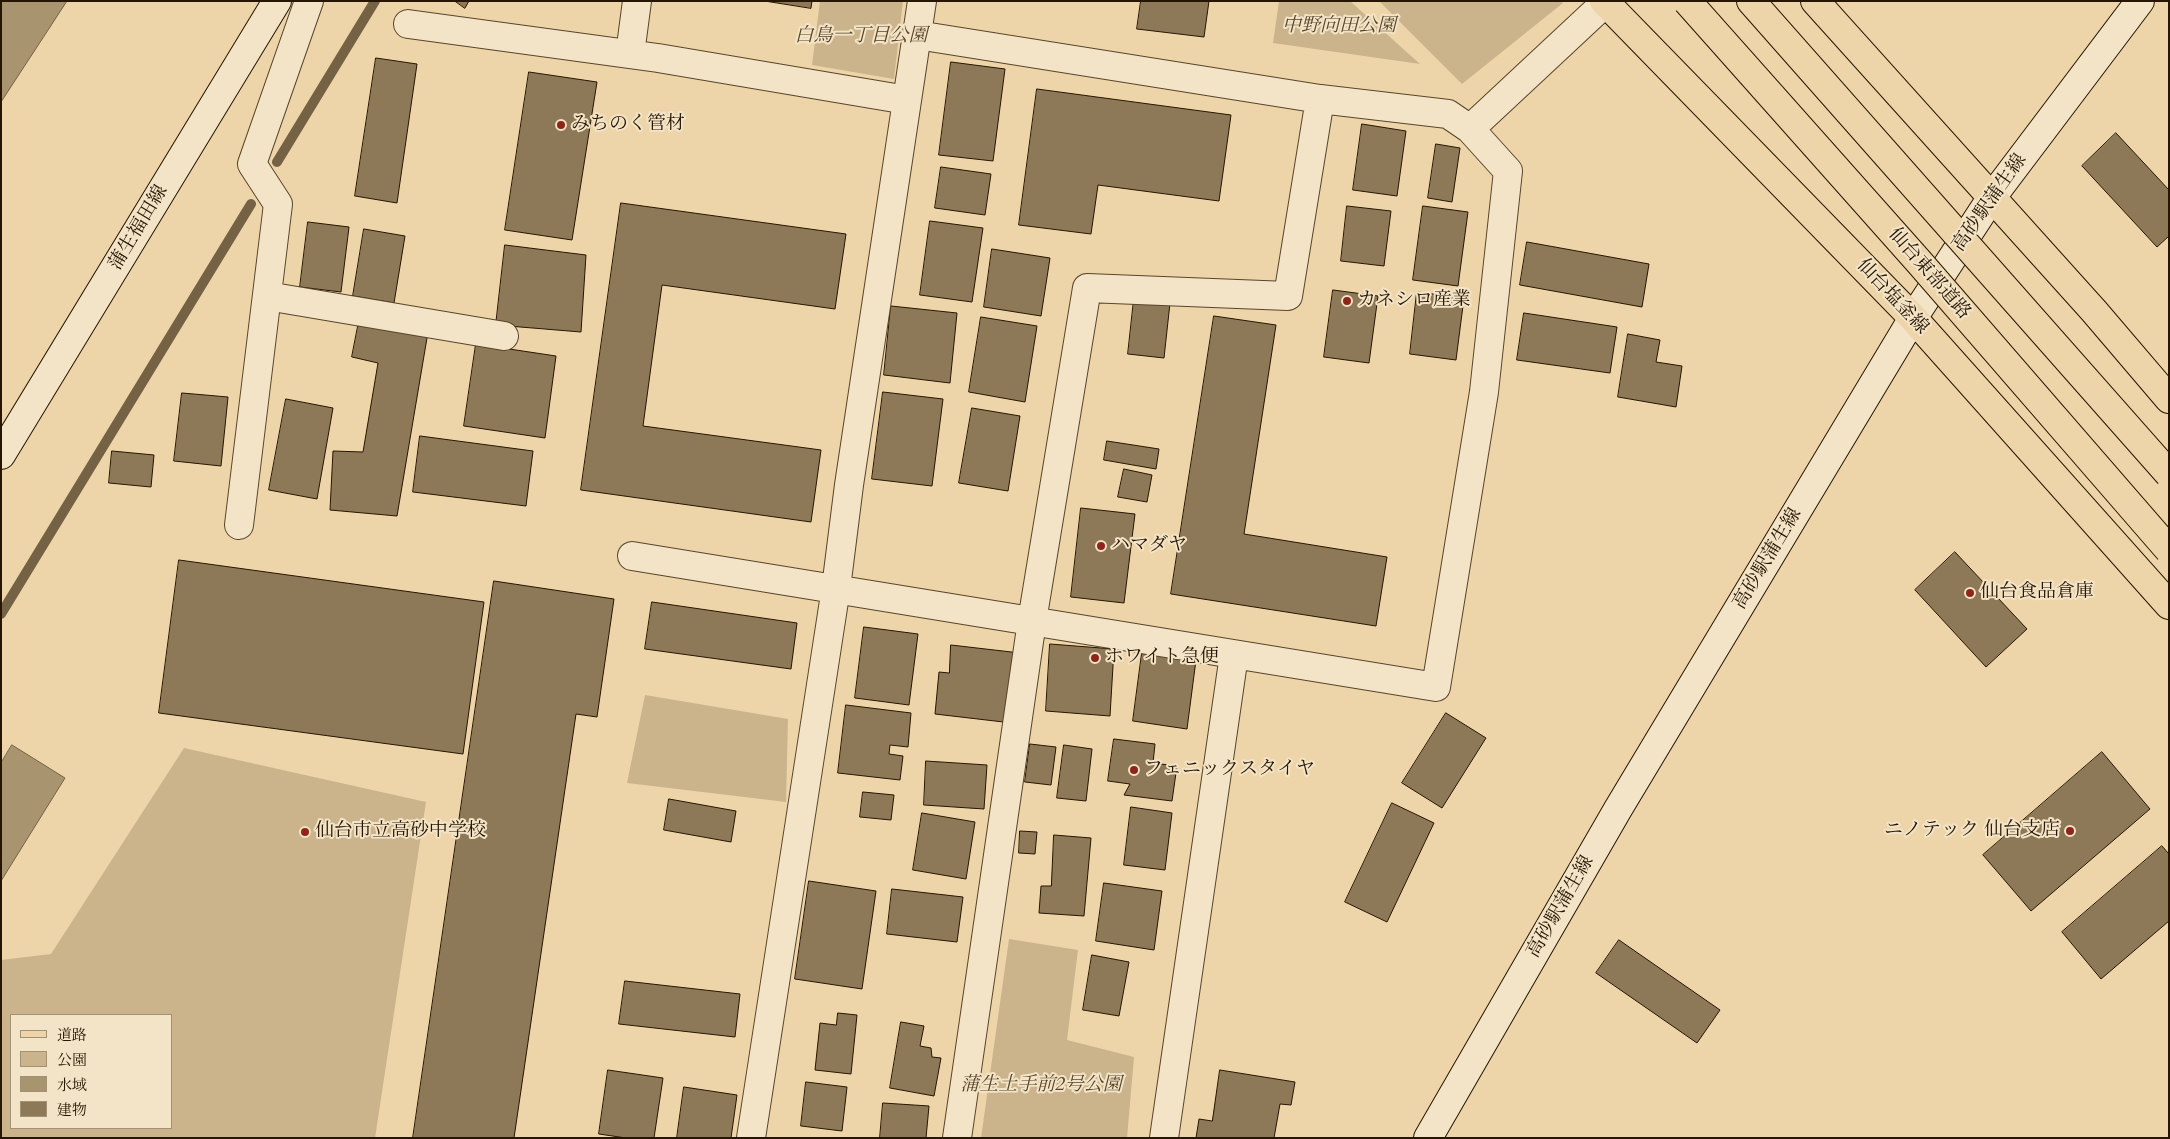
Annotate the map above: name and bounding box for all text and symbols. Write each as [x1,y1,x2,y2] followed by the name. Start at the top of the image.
[1282,16,1396,38] park label: 中野向田公園
[795,26,927,48] park label: 白鳥一丁目公園
[571,114,685,136] place label: みちのく管材
[555,119,567,131] marker: みちのく管材
[1948,150,2032,256] street label: 高砂駅蒲生線
[105,181,173,275] street label: 蒲生福田線
[1883,224,1975,324] street label: 仙台東部道路
[1851,254,1933,340] street label: 仙台塩釜線
[1357,290,1471,312] place label: カネシロ産業
[1341,295,1353,307] marker: カネシロ産業
[1729,504,1807,614] street label: 高砂駅蒲生線
[1111,535,1187,557] place label: ハマダヤ
[1095,540,1107,552] marker: ハマダヤ
[1980,582,2094,604] place label: 仙台食品倉庫
[1964,587,1976,599] marker: 仙台食品倉庫
[1105,647,1219,669] place label: ホワイト急便
[1089,652,1101,664] marker: ホワイト急便
[1144,759,1315,781] place label: フェニックスタイヤ
[1128,764,1140,776] marker: フェニックスタイヤ
[1884,820,2060,842] place label: ニノテック 仙台支店
[315,821,486,843] place label: 仙台市立高砂中学校
[2064,825,2076,837] marker: ニノテック 仙台支店
[299,826,311,838] marker: 仙台市立高砂中学校
[1523,852,1599,962] street label: 高砂駅蒲生線
[10,1014,172,1129] legend
[57,1025,87,1045] text: 道路
[57,1050,87,1070] text: 公園
[57,1075,87,1095] text: 水域
[960,1075,1122,1097] park label: 蒲生土手前2号公園
[57,1100,87,1120] text: 建物

